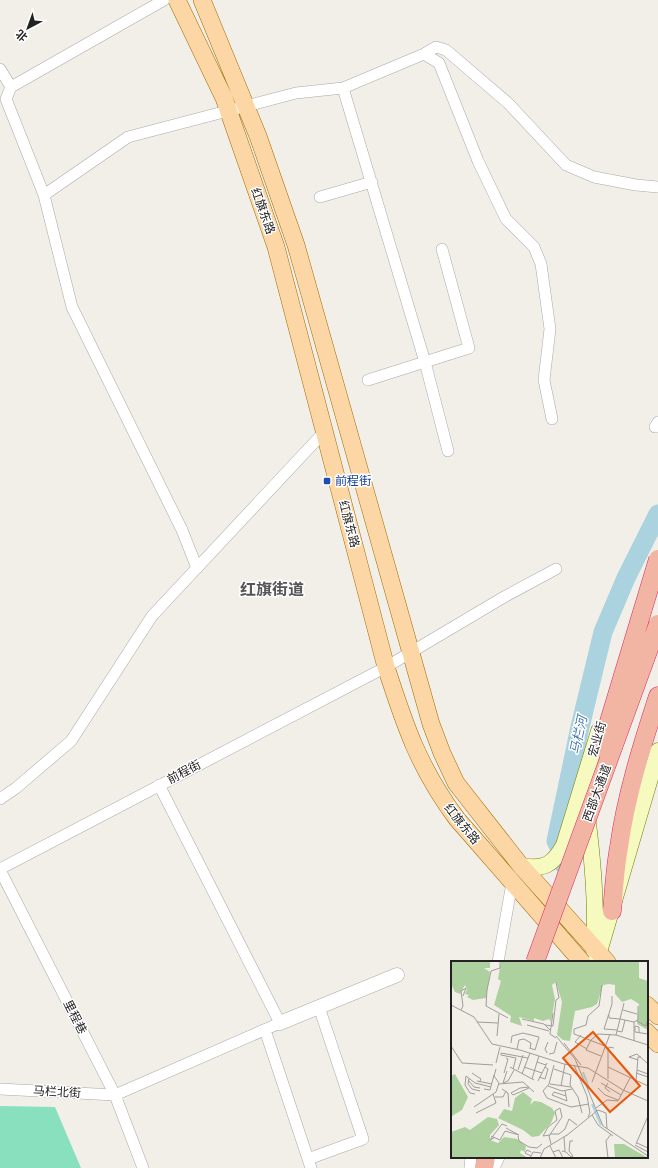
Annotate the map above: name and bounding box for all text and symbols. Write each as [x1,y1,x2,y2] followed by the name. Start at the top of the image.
[8,8,48,48] north arrow
[13,27,30,44] text: 北
[247,186,279,236] street label: 红旗东路
[335,473,371,489] place label: 前程街
[322,476,332,486] marker: 前程街
[335,499,363,549] street label: 红旗东路
[240,579,304,600] district label: 红旗街道
[566,711,591,756] water label: 马栏河
[584,719,610,759] street label: 宏业街
[164,756,204,788] street label: 前程街
[579,762,615,824] street label: 西部大通道
[441,800,483,848] street label: 红旗东路
[451,961,648,1158] inset map
[60,997,90,1037] street label: 里程巷
[33,1083,81,1101] street label: 马栏北街

